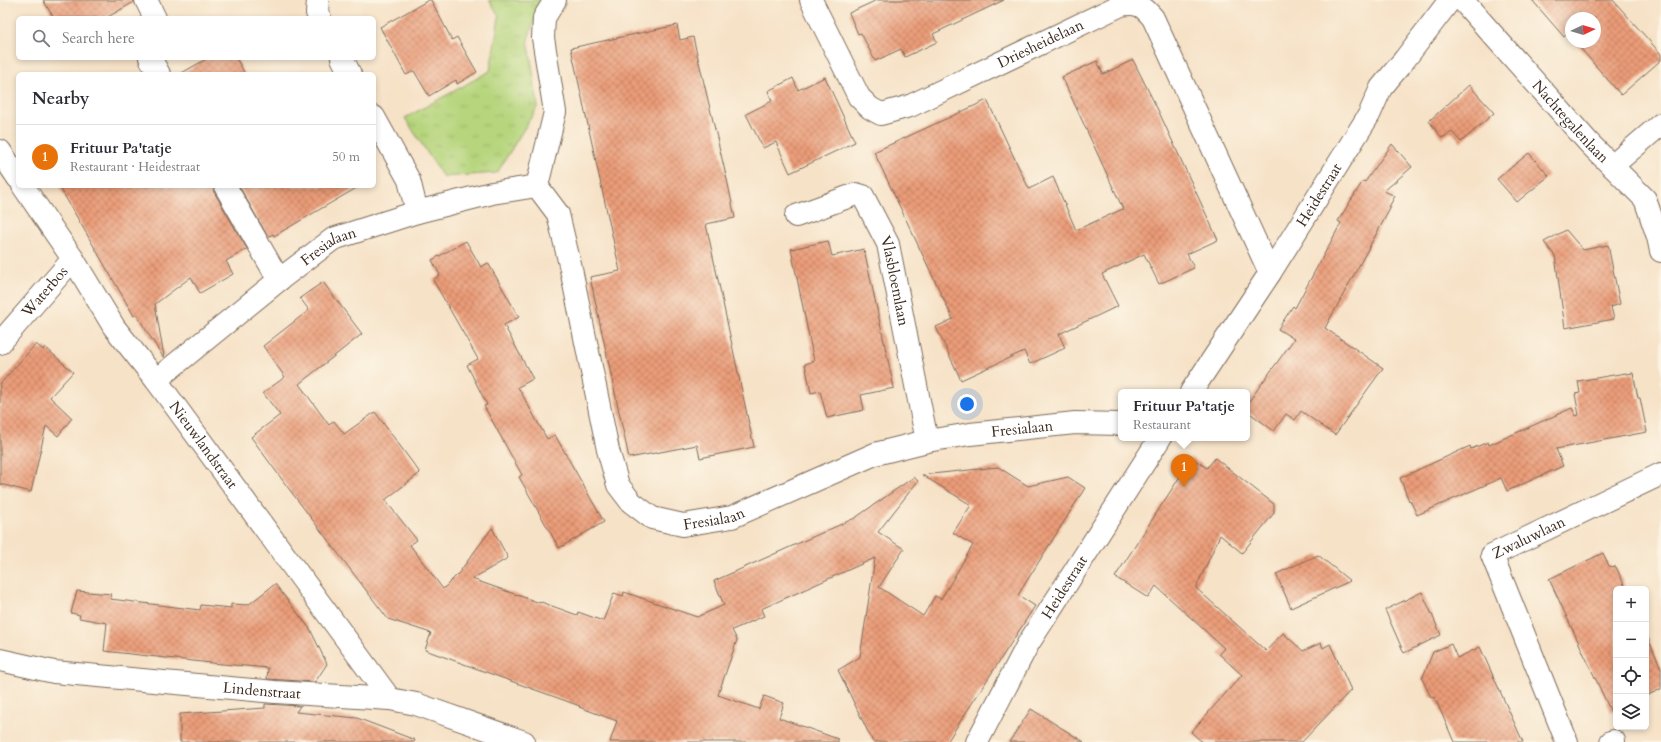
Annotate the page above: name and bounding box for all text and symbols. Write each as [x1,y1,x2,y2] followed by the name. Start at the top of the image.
[1565,12,1601,48] north arrow
[994,14,1087,73] street label: Driesheidelaan
[16,16,376,60] search box
[30,27,52,49] icon: search
[62,28,135,48] text: Search here
[1528,76,1614,168] street label: Nachtegalenlaan
[32,87,89,110] text: Nearby
[70,138,172,158] text: Frituur Pa'tatje
[42,148,48,166] text: 1
[332,148,360,166] text: 50 m
[70,158,200,176] text: Restaurant · Heidestraat
[1292,159,1346,230] street label: Heidestraat
[296,222,359,270] street label: Fresialaan
[875,232,914,328] street label: Vlasbloemlaan
[16,262,72,322] street label: Waterbos
[1118,389,1250,441] popup
[957,394,977,414] your location
[1133,396,1235,416] text: Frituur Pa'tatje
[165,397,243,493] street label: Nieuwlandstraat
[990,415,1054,442] street label: Fresialaan
[1133,416,1191,434] text: Restaurant
[1171,454,1197,487] pin: 1
[682,502,748,535] street label: Fresialaan
[1489,511,1569,563] street label: Zwaluwlaan
[1037,551,1092,623] street label: Heidestraat
[1613,586,1649,730] map controls
[1613,586,1649,622] button: +
[1613,622,1649,658] button: −
[1613,658,1649,694] button: locate
[222,677,302,704] street label: Lindenstraat
[1613,694,1649,730] button: layers

